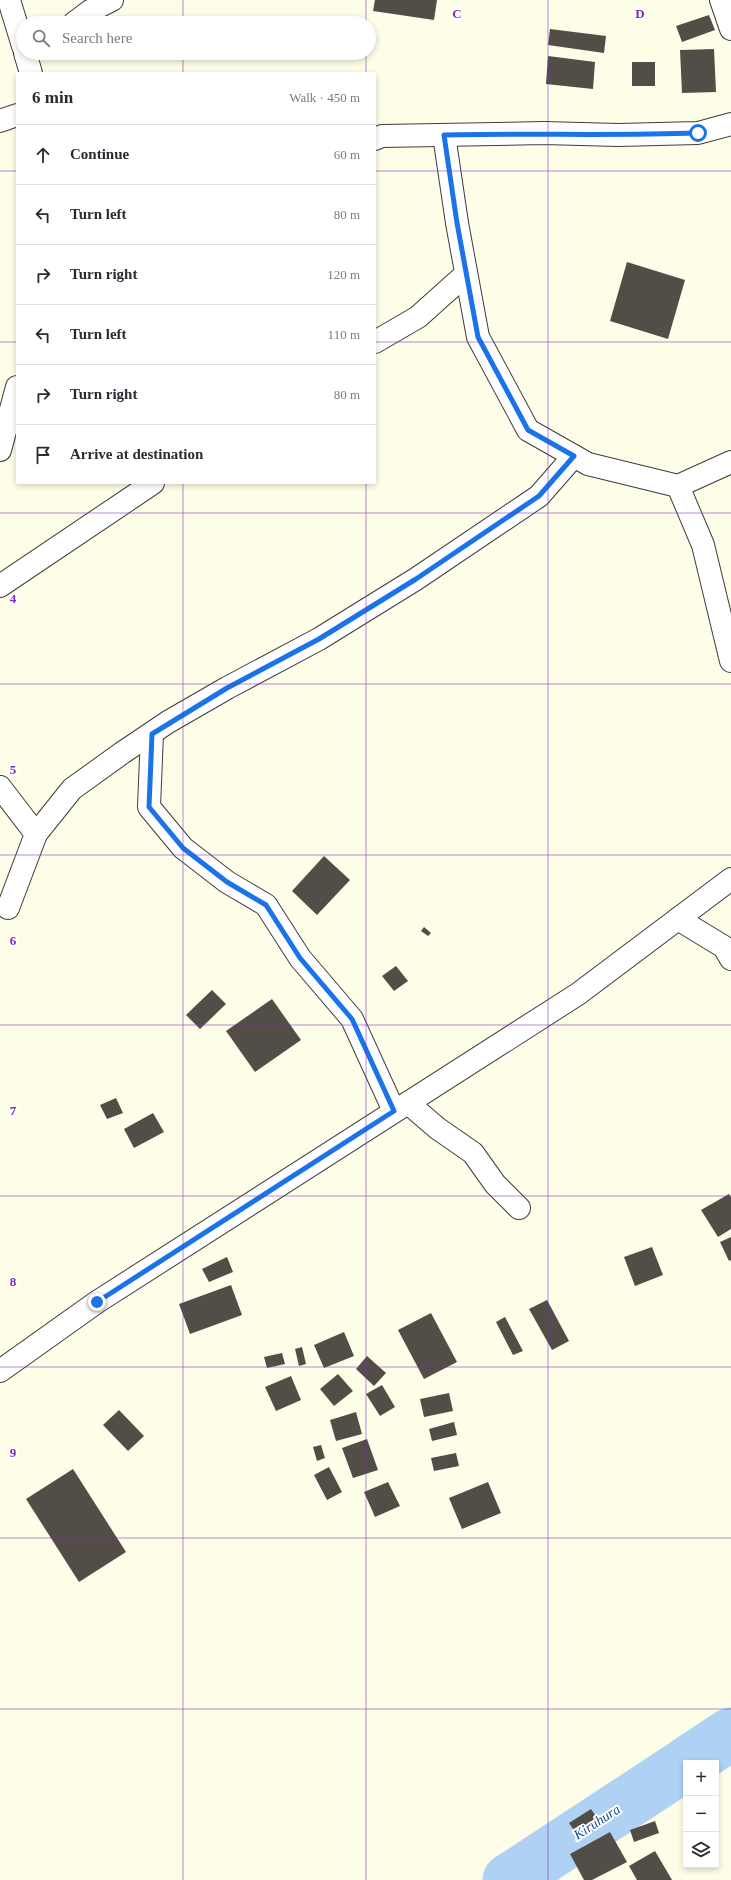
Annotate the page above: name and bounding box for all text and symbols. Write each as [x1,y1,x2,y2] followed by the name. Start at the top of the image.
[452,6,462,21] text: C
[635,6,645,21] text: D
[16,16,376,60] search box
[30,27,52,49] icon: search
[62,30,132,46] text: Search here
[32,88,73,107] text: 6 min
[289,90,360,105] text: Walk · 450 m
[689,124,707,142] route start
[32,144,54,166] icon: ahead
[70,146,129,162] text: Continue
[334,147,360,162] text: 60 m
[32,204,54,226] icon: left
[70,206,127,222] text: Turn left
[334,207,360,222] text: 80 m
[32,264,54,286] icon: right
[70,266,137,282] text: Turn right
[327,267,360,282] text: 120 m
[32,324,54,346] icon: left
[70,326,127,342] text: Turn left
[328,327,360,342] text: 110 m
[32,384,54,406] icon: right
[70,386,137,402] text: Turn right
[334,387,360,402] text: 80 m
[32,444,54,466] icon: arrive
[70,446,203,462] text: Arrive at destination
[10,591,17,606] text: 4
[10,762,17,777] text: 5
[10,933,17,948] text: 6
[10,1103,17,1118] text: 7
[10,1274,17,1289] text: 8
[88,1293,106,1311] route end
[10,1445,17,1460] text: 9
[683,1760,719,1868] map controls
[683,1760,719,1796] button: +
[683,1796,719,1832] button: −
[570,1802,623,1843] water label: Kiruhura
[683,1832,719,1868] button: layers

